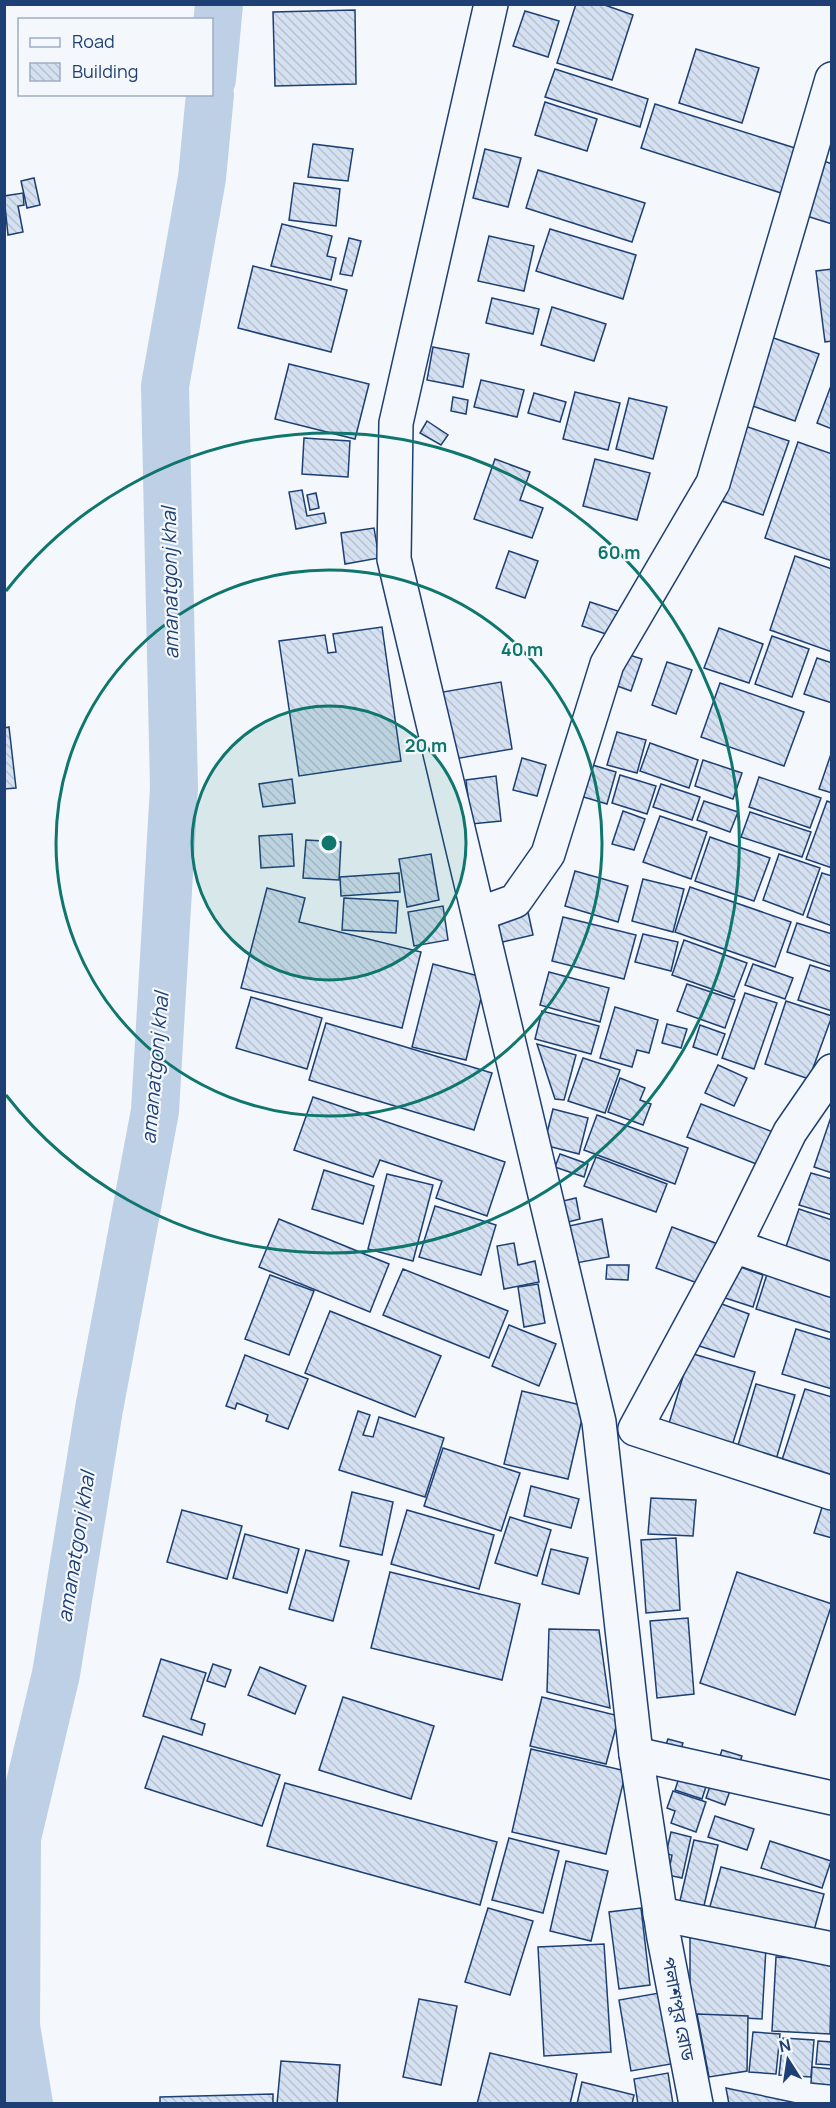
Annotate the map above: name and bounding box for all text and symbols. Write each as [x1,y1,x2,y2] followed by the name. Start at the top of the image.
[18,18,213,96] legend
[72,29,115,53] text: Road
[72,59,138,83] text: Building
[155,504,184,659] water label: amanatgonj khal
[598,540,640,564] text: 60 m
[501,637,543,661] text: 40 m
[405,733,447,757] text: 20 m
[319,833,339,853] centre of rings
[134,989,175,1145] water label: amanatgonj khal
[50,1467,101,1624] water label: amanatgonj khal
[657,1955,701,2063] street label: পলাশপুর রোড
[758,2030,818,2090] north arrow
[777,2033,793,2057] text: N

